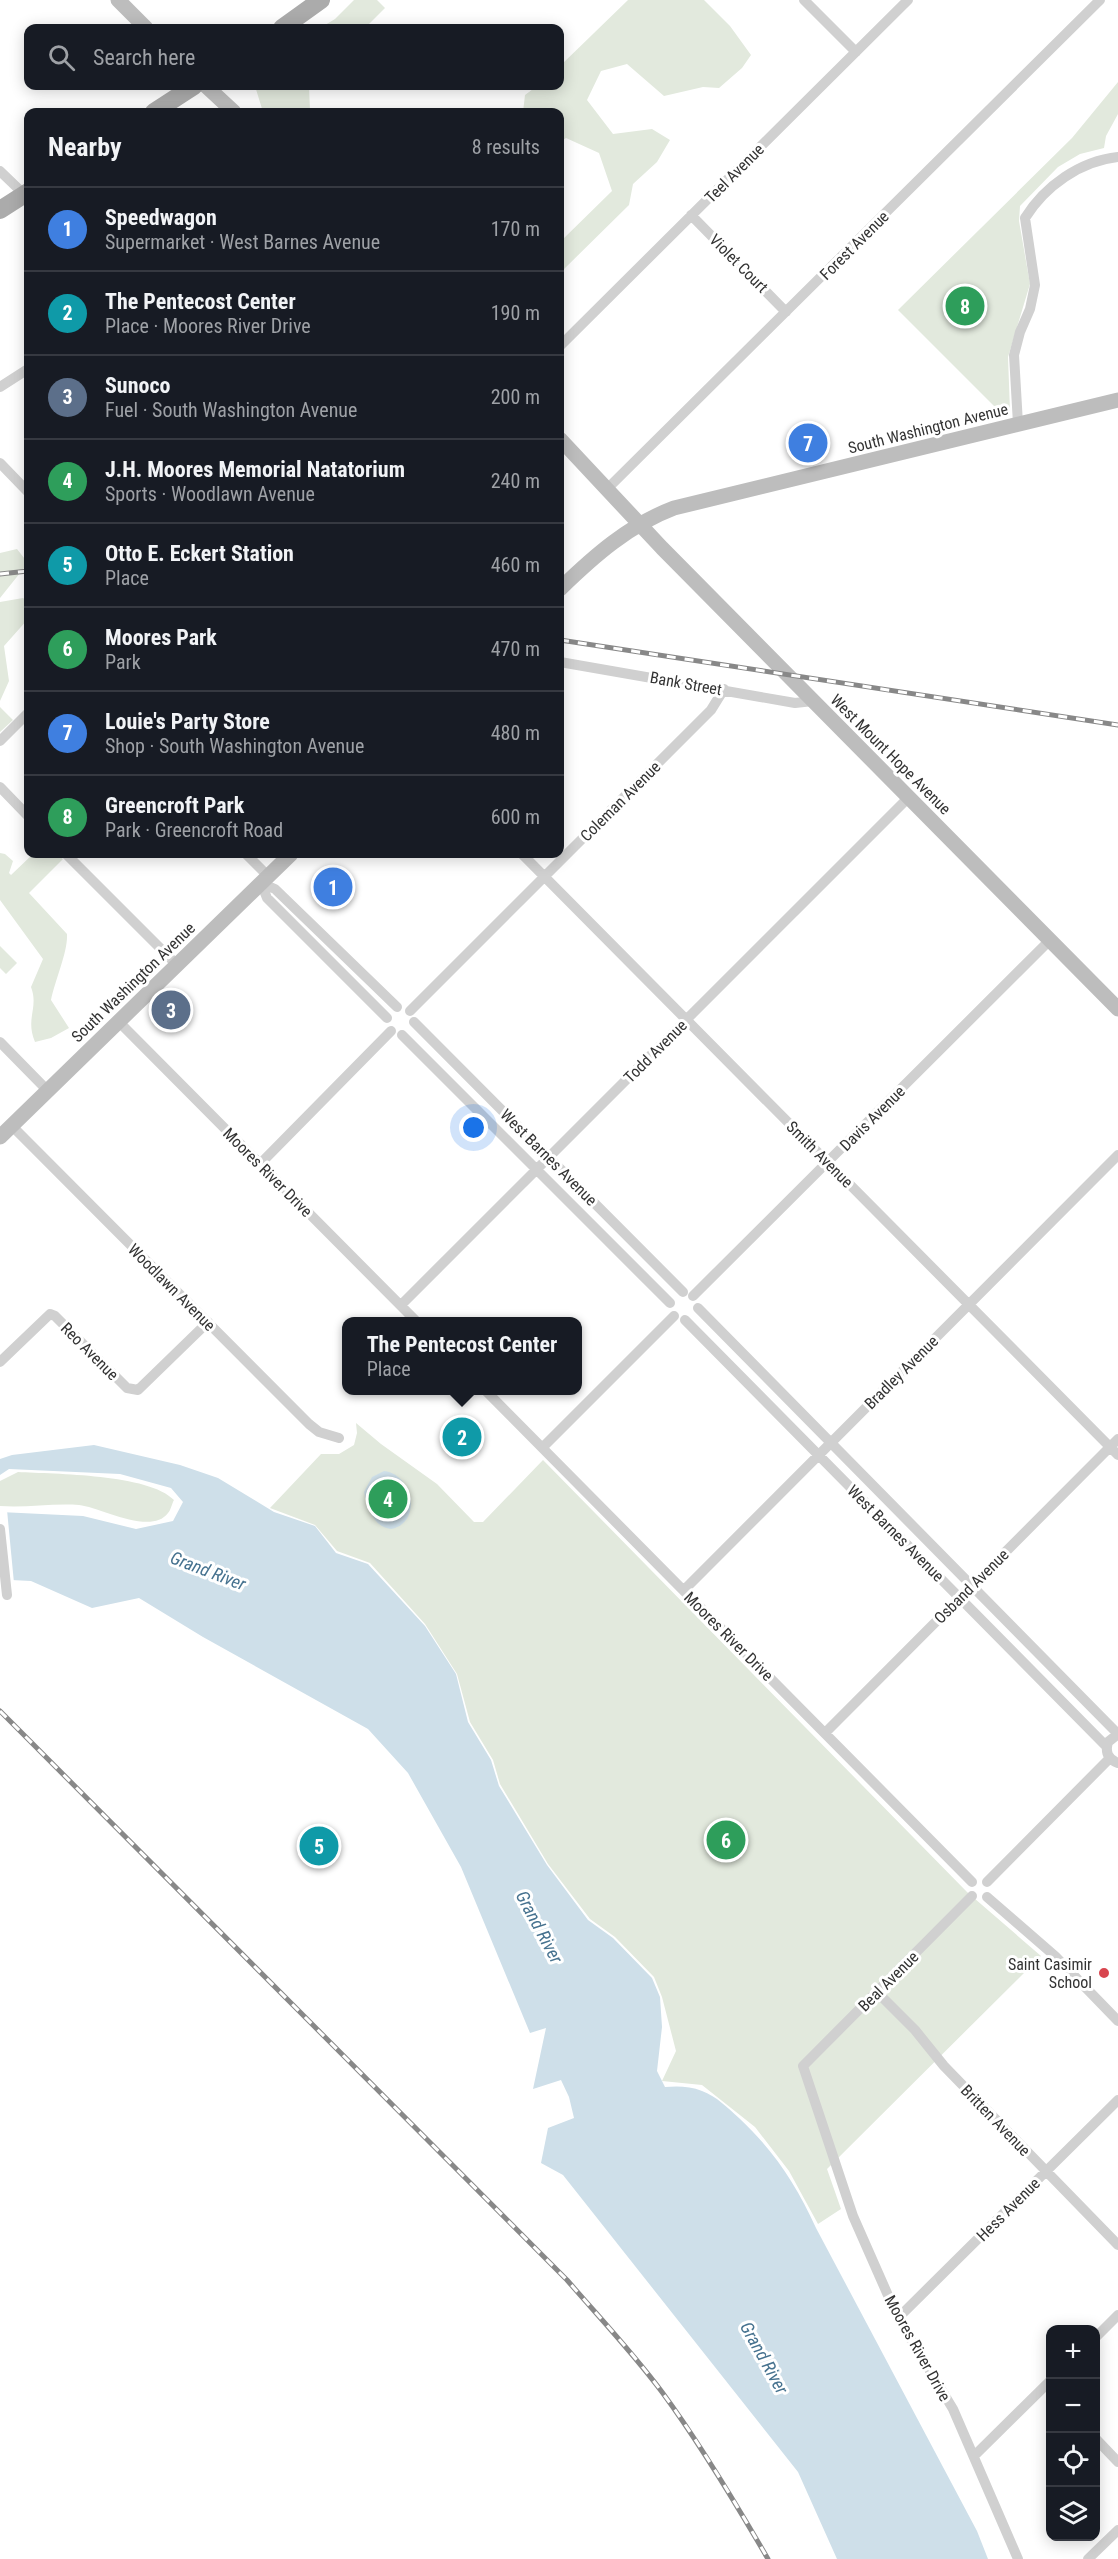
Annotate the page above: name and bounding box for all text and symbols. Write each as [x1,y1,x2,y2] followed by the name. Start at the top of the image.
[24,24,564,90] search box
[45,41,78,74] icon: search
[93,45,195,70] text: Search here
[48,132,122,162] text: Nearby
[472,135,540,159] text: 8 results
[701,140,768,207] street label: Teel Avenue
[105,205,217,230] text: Speedwagon
[816,207,893,284] street label: Forest Avenue
[62,217,73,241] text: 1
[491,217,540,241] text: 170 m
[105,230,380,254] text: Supermarket · West Barnes Avenue
[705,230,772,297] street label: Violet Court
[946,284,984,328] pin: 8
[105,289,296,314] text: The Pentecost Center
[62,301,73,325] text: 2
[491,301,540,325] text: 190 m
[105,314,311,338] text: Place · Moores River Drive
[105,373,171,398] text: Sunoco
[62,385,73,409] text: 3
[491,385,540,409] text: 200 m
[105,398,357,422] text: Fuel · South Washington Avenue
[846,399,1010,458] street label: South Washington Avenue
[788,420,828,466] pin: 7
[105,457,405,482] text: J.H. Moores Memorial Natatorium
[62,469,73,493] text: 4
[491,469,540,493] text: 240 m
[105,482,315,506] text: Sports · Woodlawn Avenue
[105,541,294,566] text: Otto E. Eckert Station
[62,553,73,577] text: 5
[491,553,540,577] text: 460 m
[105,566,149,590] text: Place
[105,625,217,650] text: Moores Park
[62,637,73,661] text: 6
[491,637,540,661] text: 470 m
[105,650,141,674] text: Park
[649,668,724,699] street label: Bank Street
[827,690,955,818] street label: West Mount Hope Avenue
[105,709,270,734] text: Louie's Party Store
[62,721,73,745] text: 7
[491,721,540,745] text: 480 m
[105,734,364,758] text: Shop · South Washington Avenue
[576,757,664,845] street label: Coleman Avenue
[105,793,244,818] text: Greencroft Park
[62,805,73,829] text: 8
[491,805,540,829] text: 600 m
[105,818,283,842] text: Park · Greencroft Road
[314,864,352,910] pin: 1
[68,918,199,1046] street label: South Washington Avenue
[152,988,190,1032] pin: 3
[620,1016,691,1087] street label: Todd Avenue
[836,1082,909,1155] street label: Davis Avenue
[496,1105,601,1210] street label: West Barnes Avenue
[459,1113,488,1142] your location
[782,1117,857,1192] street label: Smith Avenue
[219,1124,316,1221] street label: Moores River Drive
[124,1240,219,1335] street label: Woodlawn Avenue
[342,1317,582,1395] popup
[57,1319,122,1384] street label: Reo Avenue
[367,1332,557,1357] text: The Pentecost Center
[861,1332,942,1413] street label: Bradley Avenue
[367,1357,411,1381] text: Place
[442,1414,482,1460] pin: 2
[368,1476,408,1522] pin: 4
[843,1481,948,1586] street label: West Barnes Avenue
[930,1545,1013,1628] street label: Osband Avenue
[168,1547,249,1595] water label: Grand River
[680,1588,777,1685] street label: Moores River Drive
[706,1818,746,1862] pin: 6
[300,1824,338,1868] pin: 5
[512,1887,568,1967] water label: Grand River
[854,1947,922,2015] street label: Beal Avenue
[1008,1955,1092,1992] place label: Saint Casimir School
[1097,1966,1111,1980] marker: Saint Casimir School
[957,2081,1034,2160] street label: Britten Avenue
[973,2174,1044,2245] street label: Hess Avenue
[881,2292,955,2405] street label: Moores River Drive
[736,2318,793,2398] water label: Grand River
[1046,2325,1100,2541] map controls
[1046,2325,1100,2379] button: +
[1046,2379,1100,2433] button: −
[1046,2433,1100,2487] button: locate
[1046,2487,1100,2541] button: layers

